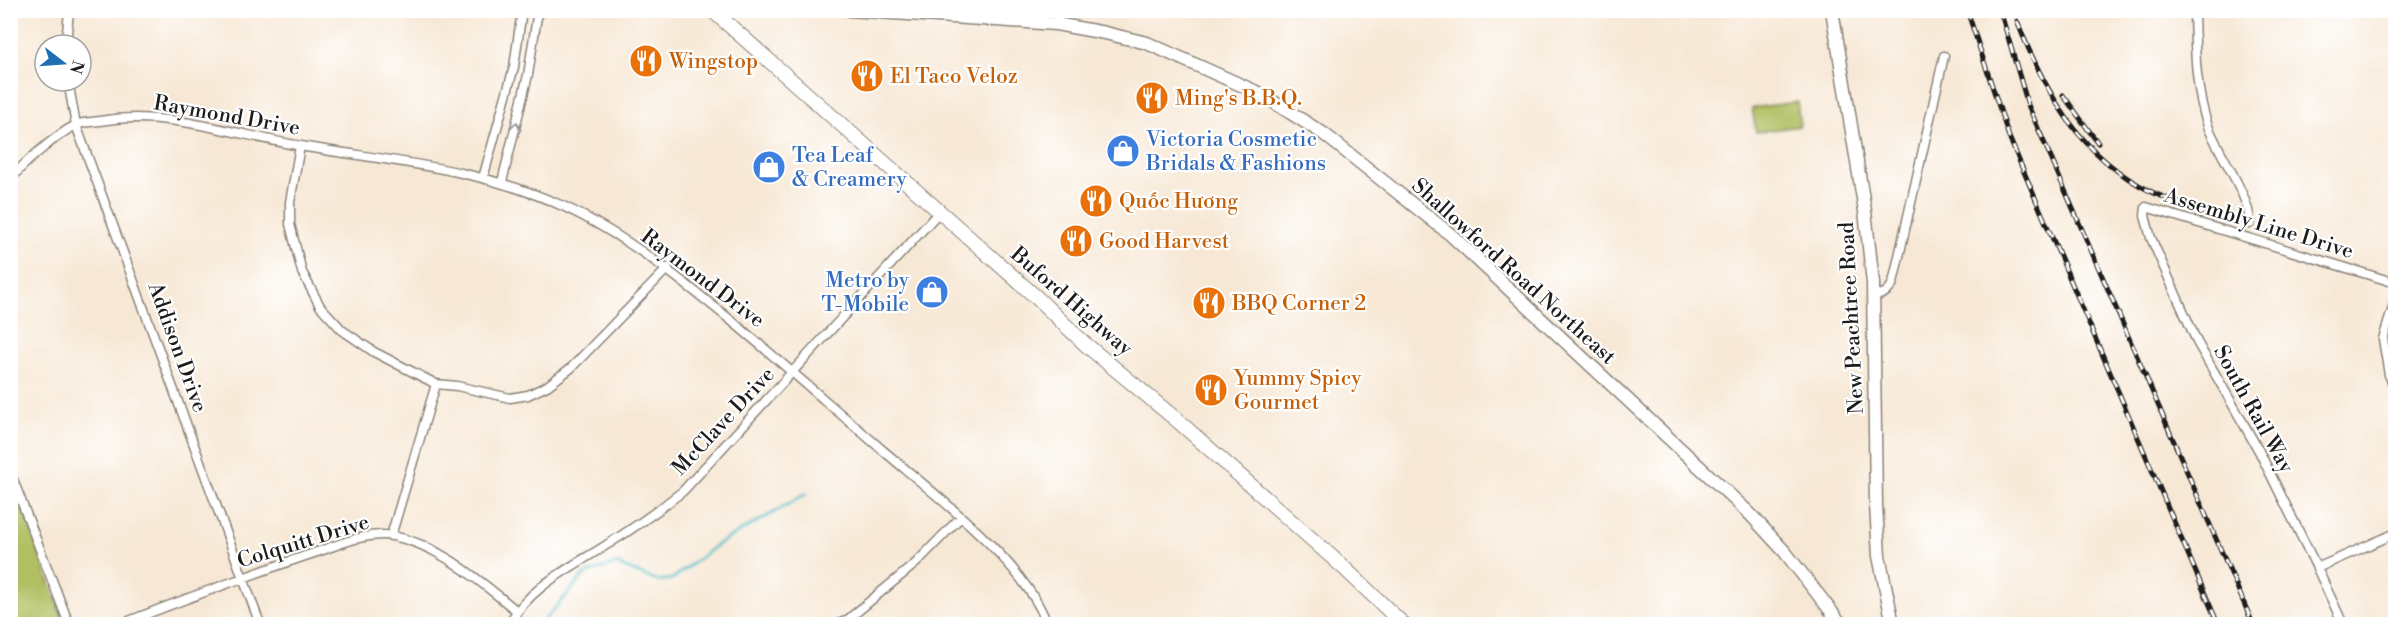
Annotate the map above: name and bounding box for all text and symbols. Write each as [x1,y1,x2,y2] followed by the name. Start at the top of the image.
[33,33,93,93] north arrow
[628,43,664,79] restaurant icon: Wingstop
[668,49,758,75] place label: Wingstop
[65,58,88,76] text: N
[849,58,885,94] restaurant icon: El Taco Veloz
[890,64,1018,90] place label: El Taco Veloz
[1134,80,1170,116] restaurant icon: Ming's B.B.Q.
[1175,86,1302,112] place label: Ming's B.B.Q.
[152,90,302,142] street label: Raymond Drive
[508,121,521,131] one-way arrow
[1145,127,1326,177] place label: Victoria Cosmetic Bridals & Fashions
[1105,133,1141,169] shop icon: Victoria Cosmetic Bridals & Fashions
[792,143,908,193] place label: Tea Leaf & Creamery
[751,149,787,185] shop icon: Tea Leaf & Creamery
[1406,173,1621,371] street label: Shallowford Road Northeast
[1078,183,1114,219] restaurant icon: Quốc Hương
[2160,183,2356,265] street label: Assembly Line Drive
[1119,189,1238,215] place label: Quốc Hương
[1834,221,1870,415] street label: New Peachtree Road
[1058,223,1094,259] restaurant icon: Good Harvest
[635,224,769,334] street label: Raymond Drive
[1099,229,1230,255] place label: Good Harvest
[1004,241,1138,362] street label: Buford Highway
[821,268,910,318] place label: Metro by T-Mobile
[914,274,950,310] shop icon: Metro by T-Mobile
[141,278,213,416] street label: Addison Drive
[1191,285,1227,321] restaurant icon: BBQ Corner 2
[1231,291,1366,317] place label: BBQ Corner 2
[2207,341,2299,479] street label: South Rail Way
[667,362,781,481] street label: McClave Drive
[1233,366,1362,416] place label: Yummy Spicy Gourmet
[1193,372,1229,408] restaurant icon: Yummy Spicy Gourmet
[234,510,372,574] street label: Colquitt Drive

